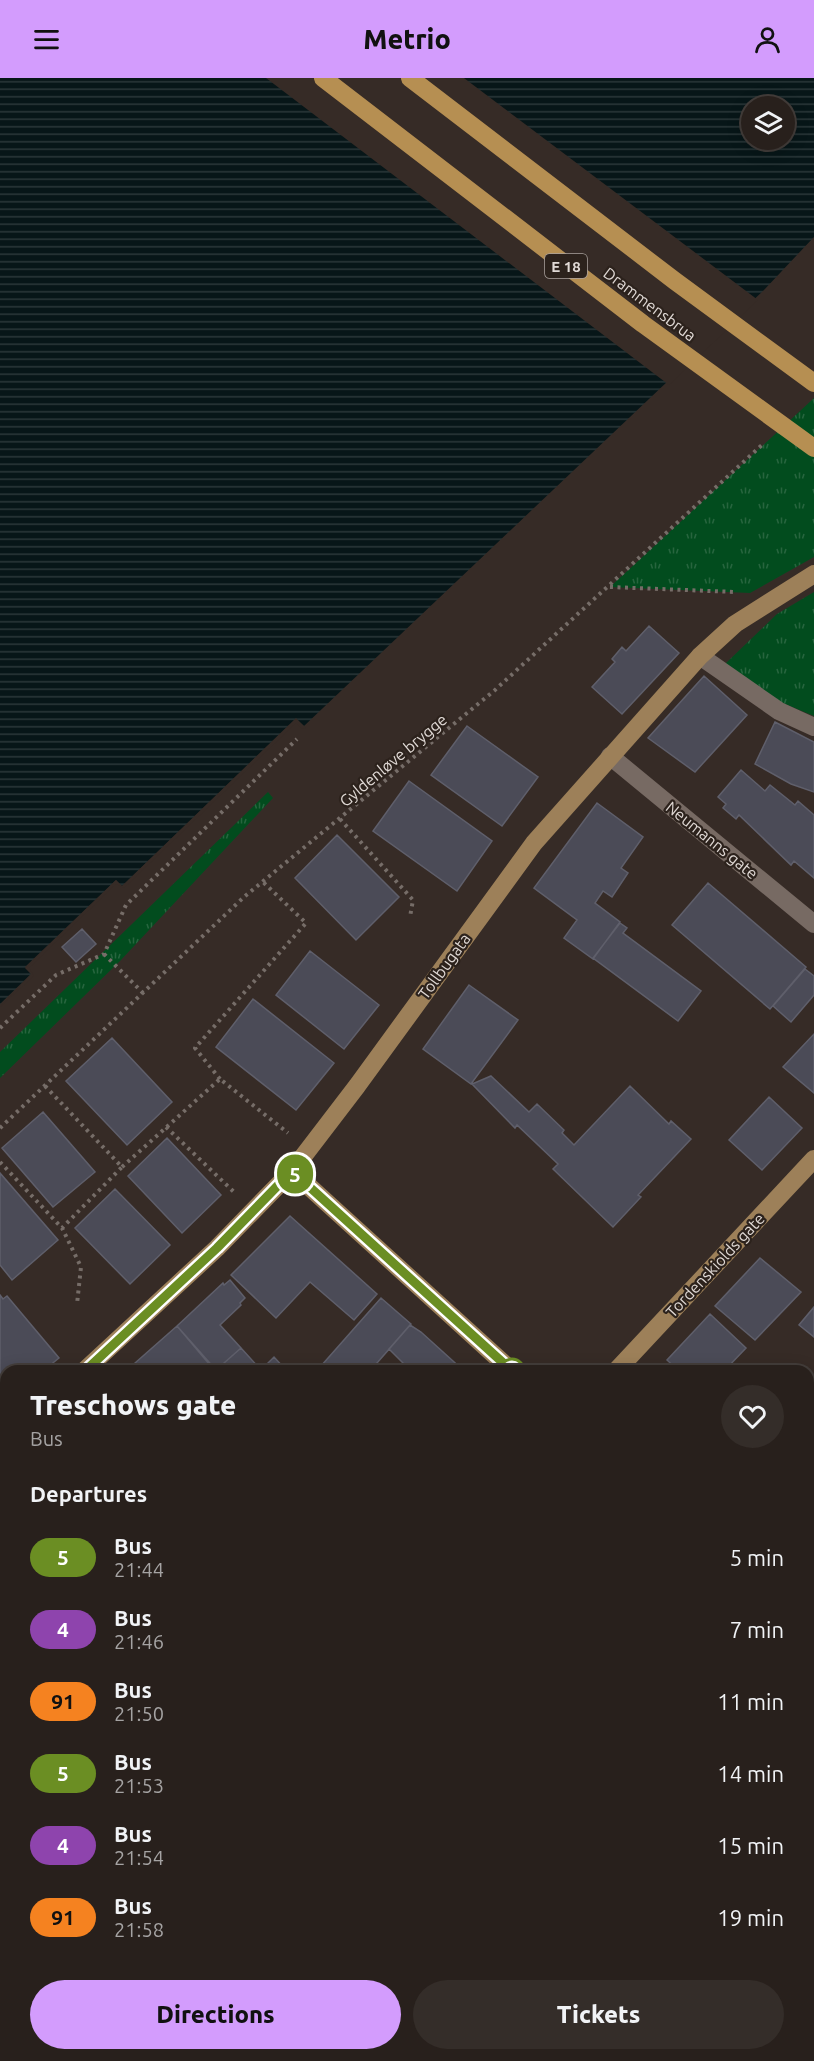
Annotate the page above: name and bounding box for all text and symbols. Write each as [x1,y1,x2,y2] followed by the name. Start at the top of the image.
[30,23,63,56] icon: menu
[751,23,784,56] icon: person
[363,24,451,54] text: Metrio
[741,96,795,150] map controls
[741,96,795,150] button: layers
[545,254,587,278] road number: E 18
[600,263,700,345] street label: Drammensbrua
[336,710,450,810] street label: Gyldenløve brygge
[662,798,762,882] street label: Neumanns gate
[414,930,474,1002] street label: Tollbugata
[276,1154,314,1194] line badge: 5
[289,1162,301,1186] text: 5
[662,1209,768,1321] street label: Tordenskiolds gate
[499,1358,525,1384] unlabelled marker
[721,1385,784,1448] button: heart
[30,1389,236,1420] text: Treschows gate
[30,1427,63,1450] text: Bus
[30,1481,147,1506] text: Departures
[114,1533,152,1558] text: Bus
[57,1545,69,1569] text: 5
[730,1545,784,1570] text: 5 min
[114,1558,164,1581] text: 21:44
[114,1605,152,1630] text: Bus
[57,1617,69,1641] text: 4
[730,1617,784,1642] text: 7 min
[114,1630,164,1653] text: 21:46
[114,1677,152,1702] text: Bus
[51,1689,75,1713] text: 91
[717,1689,784,1714] text: 11 min
[114,1702,164,1725] text: 21:50
[114,1749,152,1774] text: Bus
[57,1761,69,1785] text: 5
[717,1761,784,1786] text: 14 min
[114,1774,164,1797] text: 21:53
[114,1821,152,1846] text: Bus
[57,1833,69,1857] text: 4
[717,1833,784,1858] text: 15 min
[114,1846,164,1869] text: 21:54
[114,1893,152,1918] text: Bus
[51,1905,75,1929] text: 91
[717,1905,784,1930] text: 19 min
[114,1918,164,1941] text: 21:58
[30,1980,401,2049] button: Directions
[413,1980,784,2049] button: Tickets

